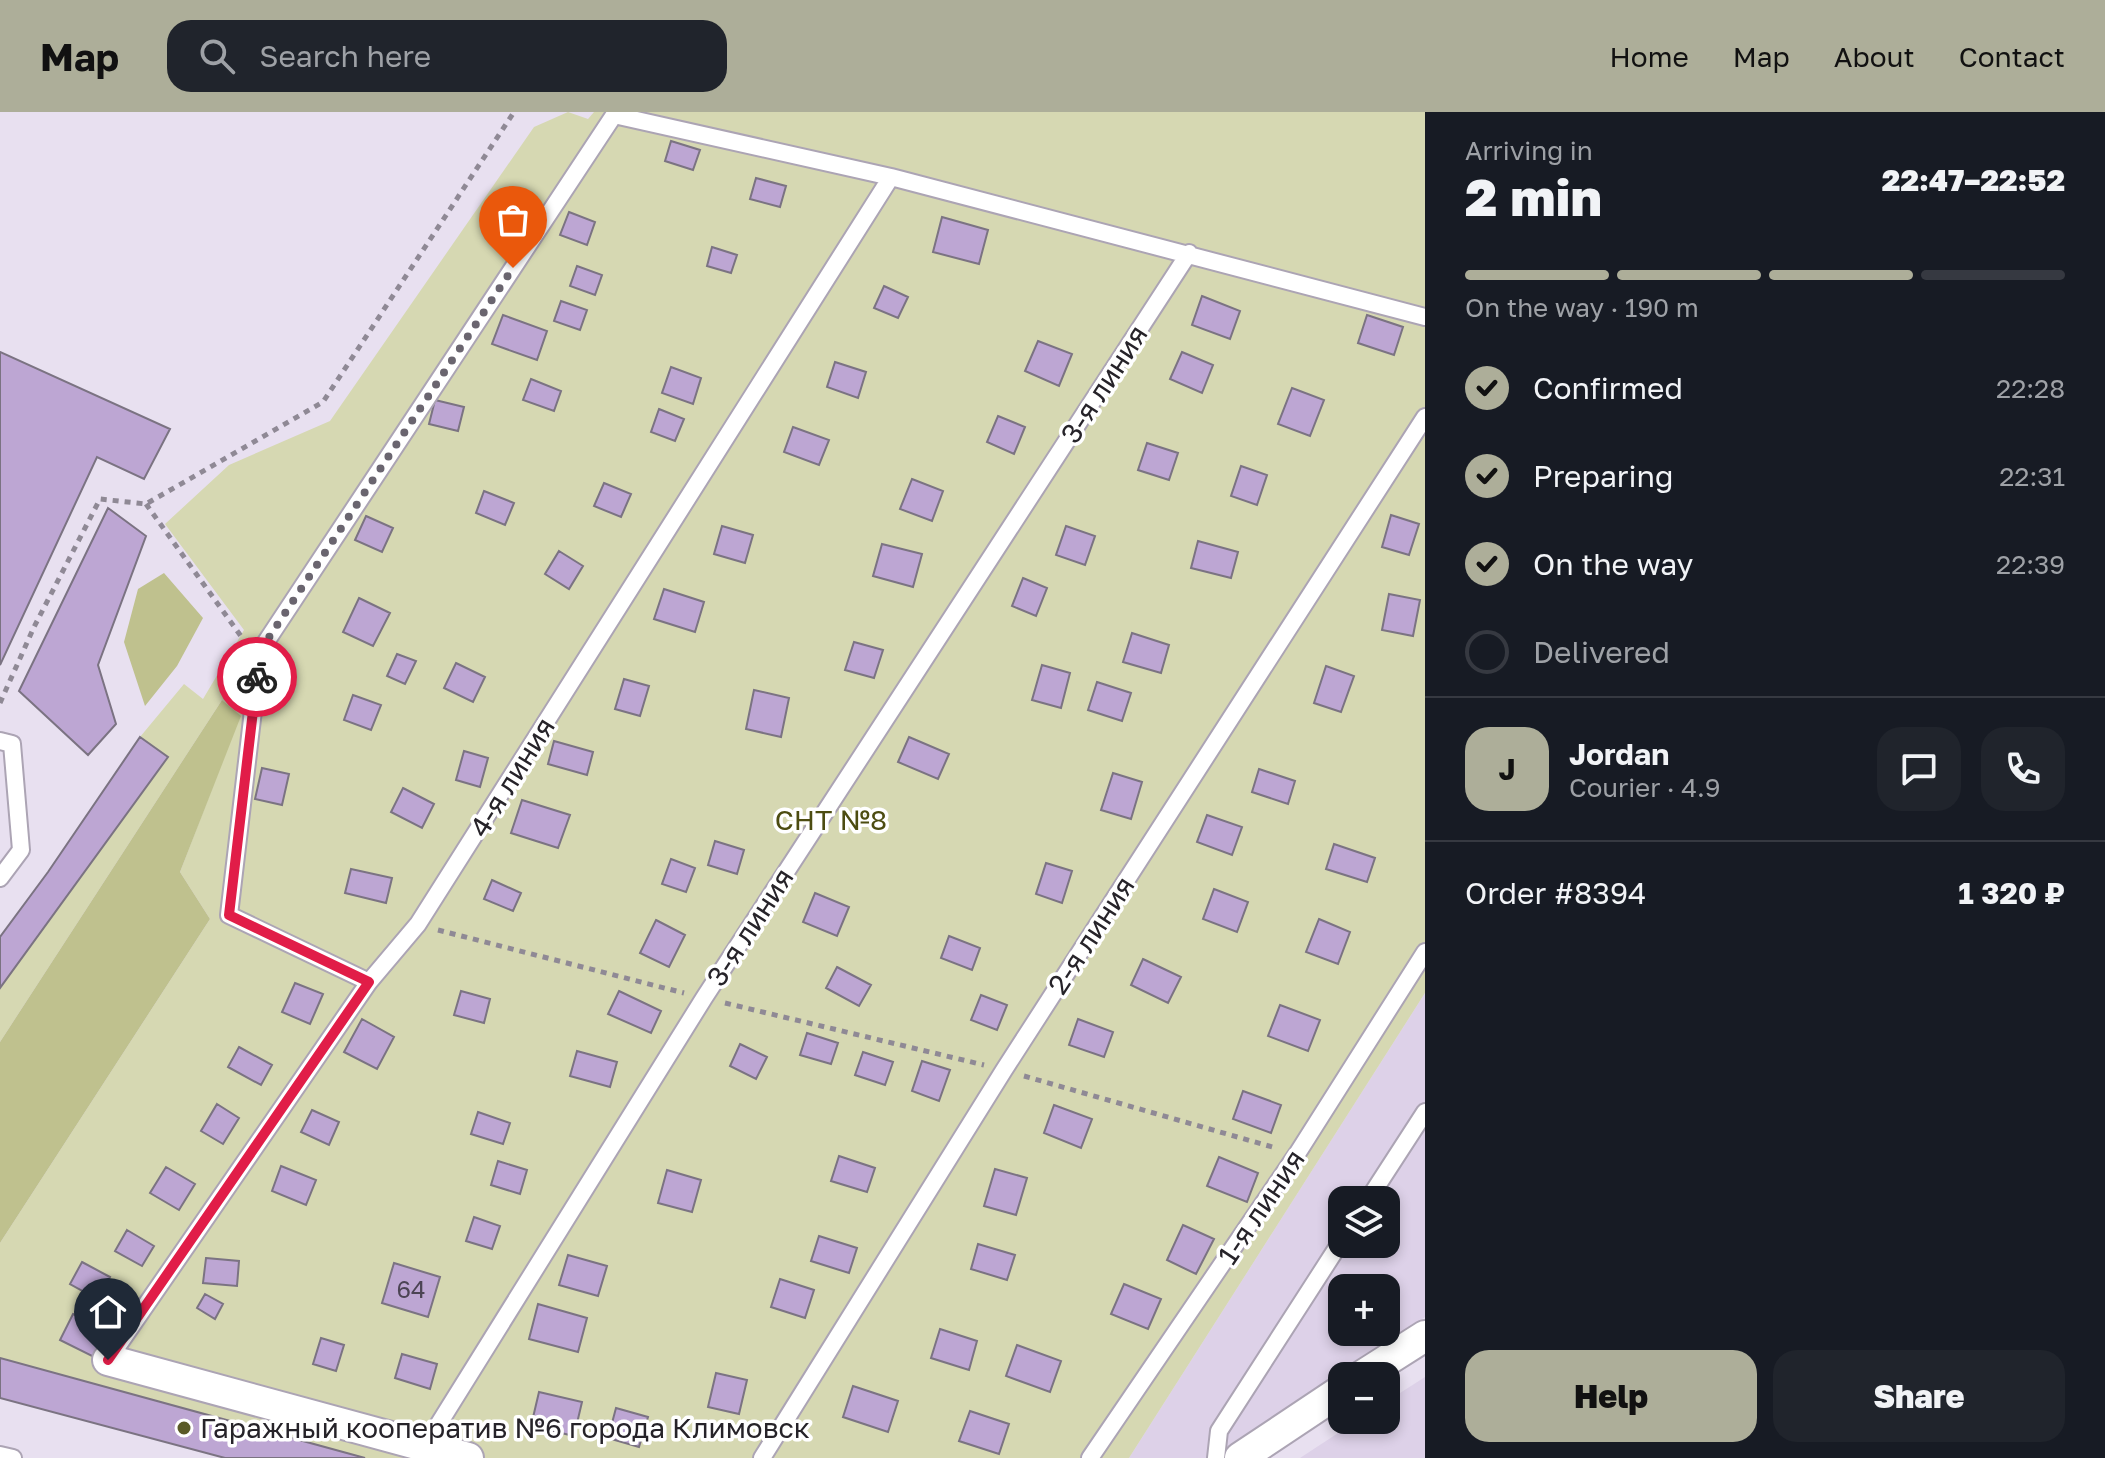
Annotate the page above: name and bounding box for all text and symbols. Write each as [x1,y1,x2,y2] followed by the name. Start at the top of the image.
[167,20,727,92] search box
[40,34,119,79] text: Map
[195,34,239,78] icon: search
[259,38,431,74] text: Search here
[1610,40,1689,73] text: Home
[1733,40,1790,73] text: Map
[1834,40,1915,73] text: About
[1959,40,2065,73] text: Contact
[1465,135,1593,166] text: Arriving in
[1882,162,2065,198] text: 22:47–22:52
[1465,165,1602,227] text: 2 min
[479,186,547,268] pin
[491,198,535,242] icon: bag
[1465,292,1699,323] text: On the way · 190 m
[1053,319,1154,449] street label: 3-я линия
[1465,366,1509,410] icon: check
[1533,370,1683,406] text: Confirmed
[1996,373,2065,404] text: 22:28
[1465,454,1509,498] icon: check
[1533,458,1674,494] text: Preparing
[1999,461,2065,492] text: 22:31
[1465,542,1509,586] icon: check
[1533,546,1693,582] text: On the way
[1996,549,2065,580] text: 22:39
[1533,634,1670,670] text: Delivered
[217,637,297,717] courier
[235,655,279,699] icon: bike
[462,711,561,842] street label: 4-я линия
[1877,727,1961,811] button: chat
[1981,727,2065,811] button: phone
[1569,736,1669,772] text: Jordan
[1498,751,1516,787] text: J
[1569,772,1721,803] text: Courier · 4.9
[775,803,887,836] park label: СНТ №8
[699,862,800,992] street label: 3-я линия
[1040,870,1141,1000] street label: 2-я линия
[1465,875,1646,911] text: Order #8394
[1958,875,2065,911] text: 1 320 ₽
[1210,1143,1311,1270] street label: 1-я линия
[1328,1186,1400,1434] map controls
[1328,1186,1400,1258] button: layers
[396,1274,426,1303] house number: 64
[1328,1274,1400,1346] button: +
[74,1278,142,1360] pin
[86,1290,130,1334] icon: home
[1465,1350,1757,1442] button: Help
[1773,1350,2065,1442] button: Share
[1328,1362,1400,1434] button: −
[200,1411,810,1444] place label: Гаражный кооператив №6 города Климовск
[175,1419,193,1437] marker: Гаражный кооператив №6 города Климовск

